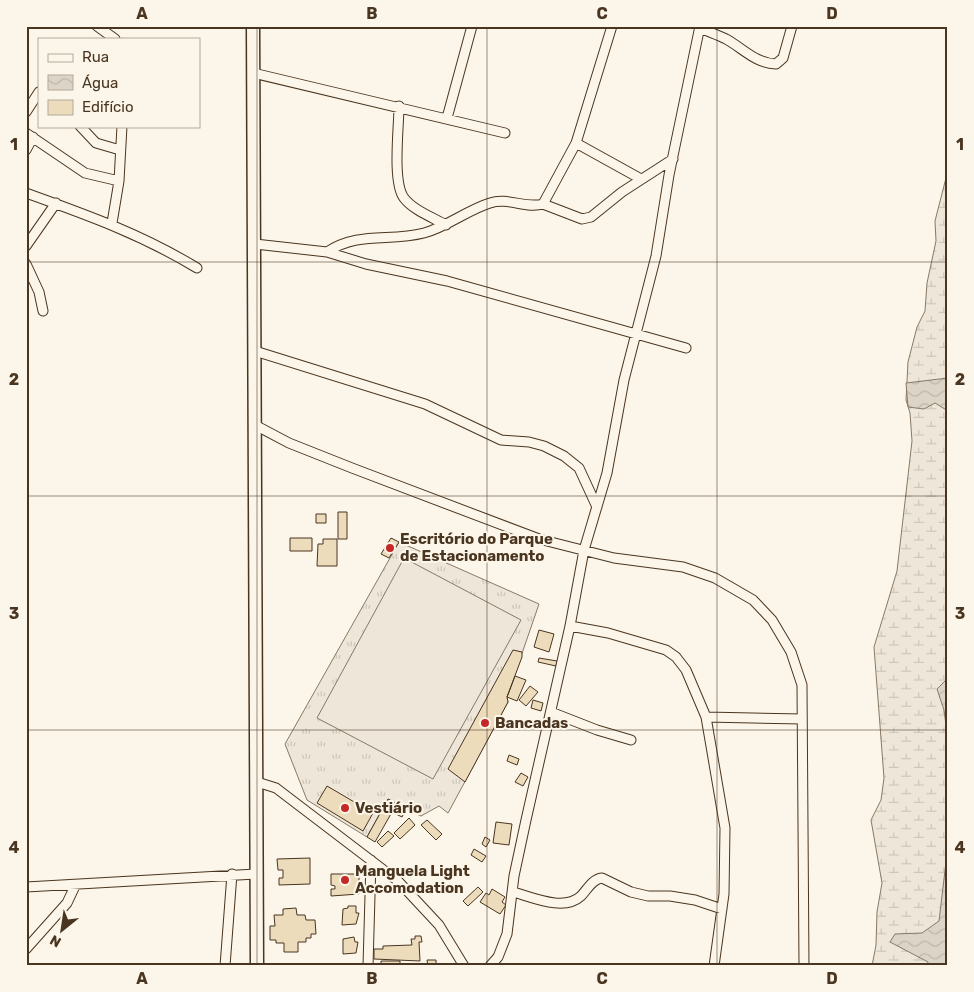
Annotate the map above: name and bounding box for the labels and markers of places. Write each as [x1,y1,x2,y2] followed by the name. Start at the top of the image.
[400,530,553,565] place label: Escritório do Parque de Estacionamento
[384,542,396,554] marker: Escritório do Parque de Estacionamento
[495,714,568,732] place label: Bancadas
[479,717,491,729] marker: Bancadas
[355,799,422,817] place label: Vestiário
[339,802,351,814] marker: Vestiário
[355,862,470,897] place label: Manguela Light Accomodation
[339,874,351,886] marker: Manguela Light Accomodation

